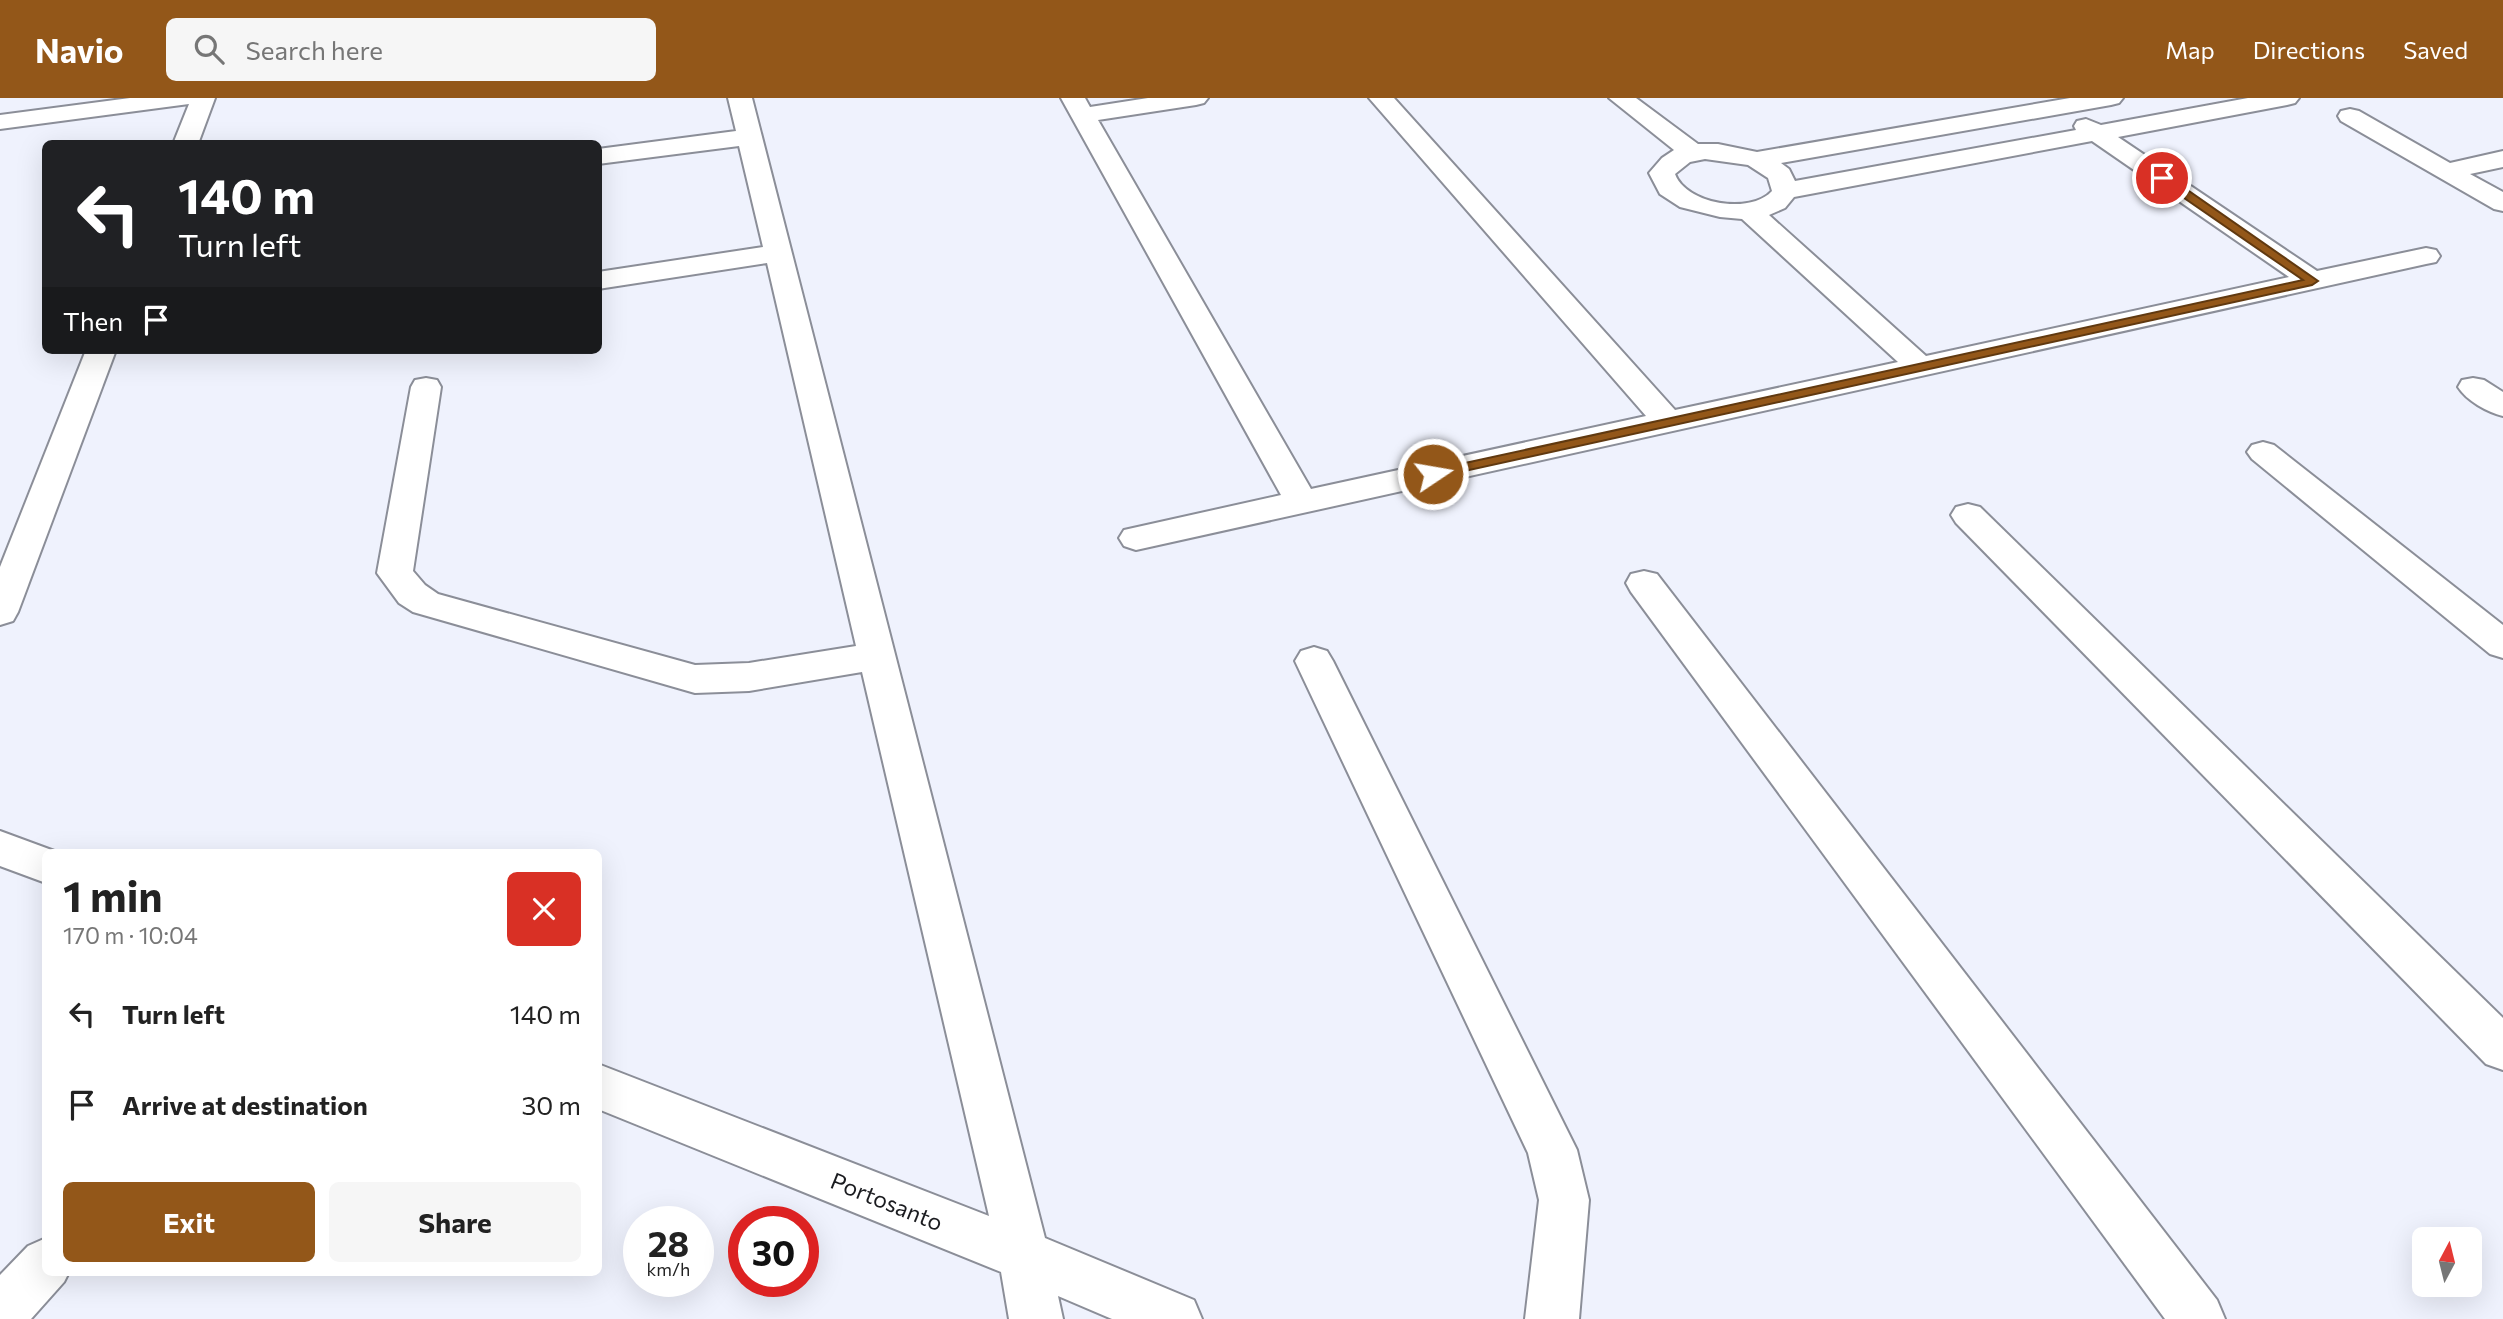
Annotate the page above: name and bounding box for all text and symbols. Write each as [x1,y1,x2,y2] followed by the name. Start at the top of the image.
[166,18,656,81] search box
[35,29,124,70] text: Navio
[190,30,228,68] icon: search
[246,34,383,65] text: Search here
[2165,35,2215,64] text: Map
[2253,35,2365,64] text: Directions
[2403,35,2468,64] text: Saved
[2132,148,2192,208] pin
[2143,159,2181,197] icon: arrive
[178,164,315,224] text: 140 m
[63,168,154,259] icon: left
[178,224,302,264] text: Turn left
[137,301,175,339] icon: arrive
[63,305,123,336] text: Then
[1396,437,1470,511] position arrow
[63,869,163,921] text: 1 min
[507,872,581,946] button: close
[63,921,198,949] text: 170 m · 10:04
[63,995,101,1033] icon: left
[122,998,225,1029] text: Turn left
[510,998,581,1029] text: 140 m
[63,1086,101,1124] icon: arrive
[122,1089,368,1120] text: Arrive at destination
[522,1089,581,1120] text: 30 m
[827,1166,947,1236] street label: Portosanto
[63,1182,315,1262] button: Exit
[329,1182,581,1262] button: Share
[728,1206,819,1297] speed limit sign: 30
[648,1221,689,1264] text: 28
[2412,1227,2482,1297] north arrow
[2412,1227,2482,1297] map controls
[647,1258,690,1280] text: km/h

